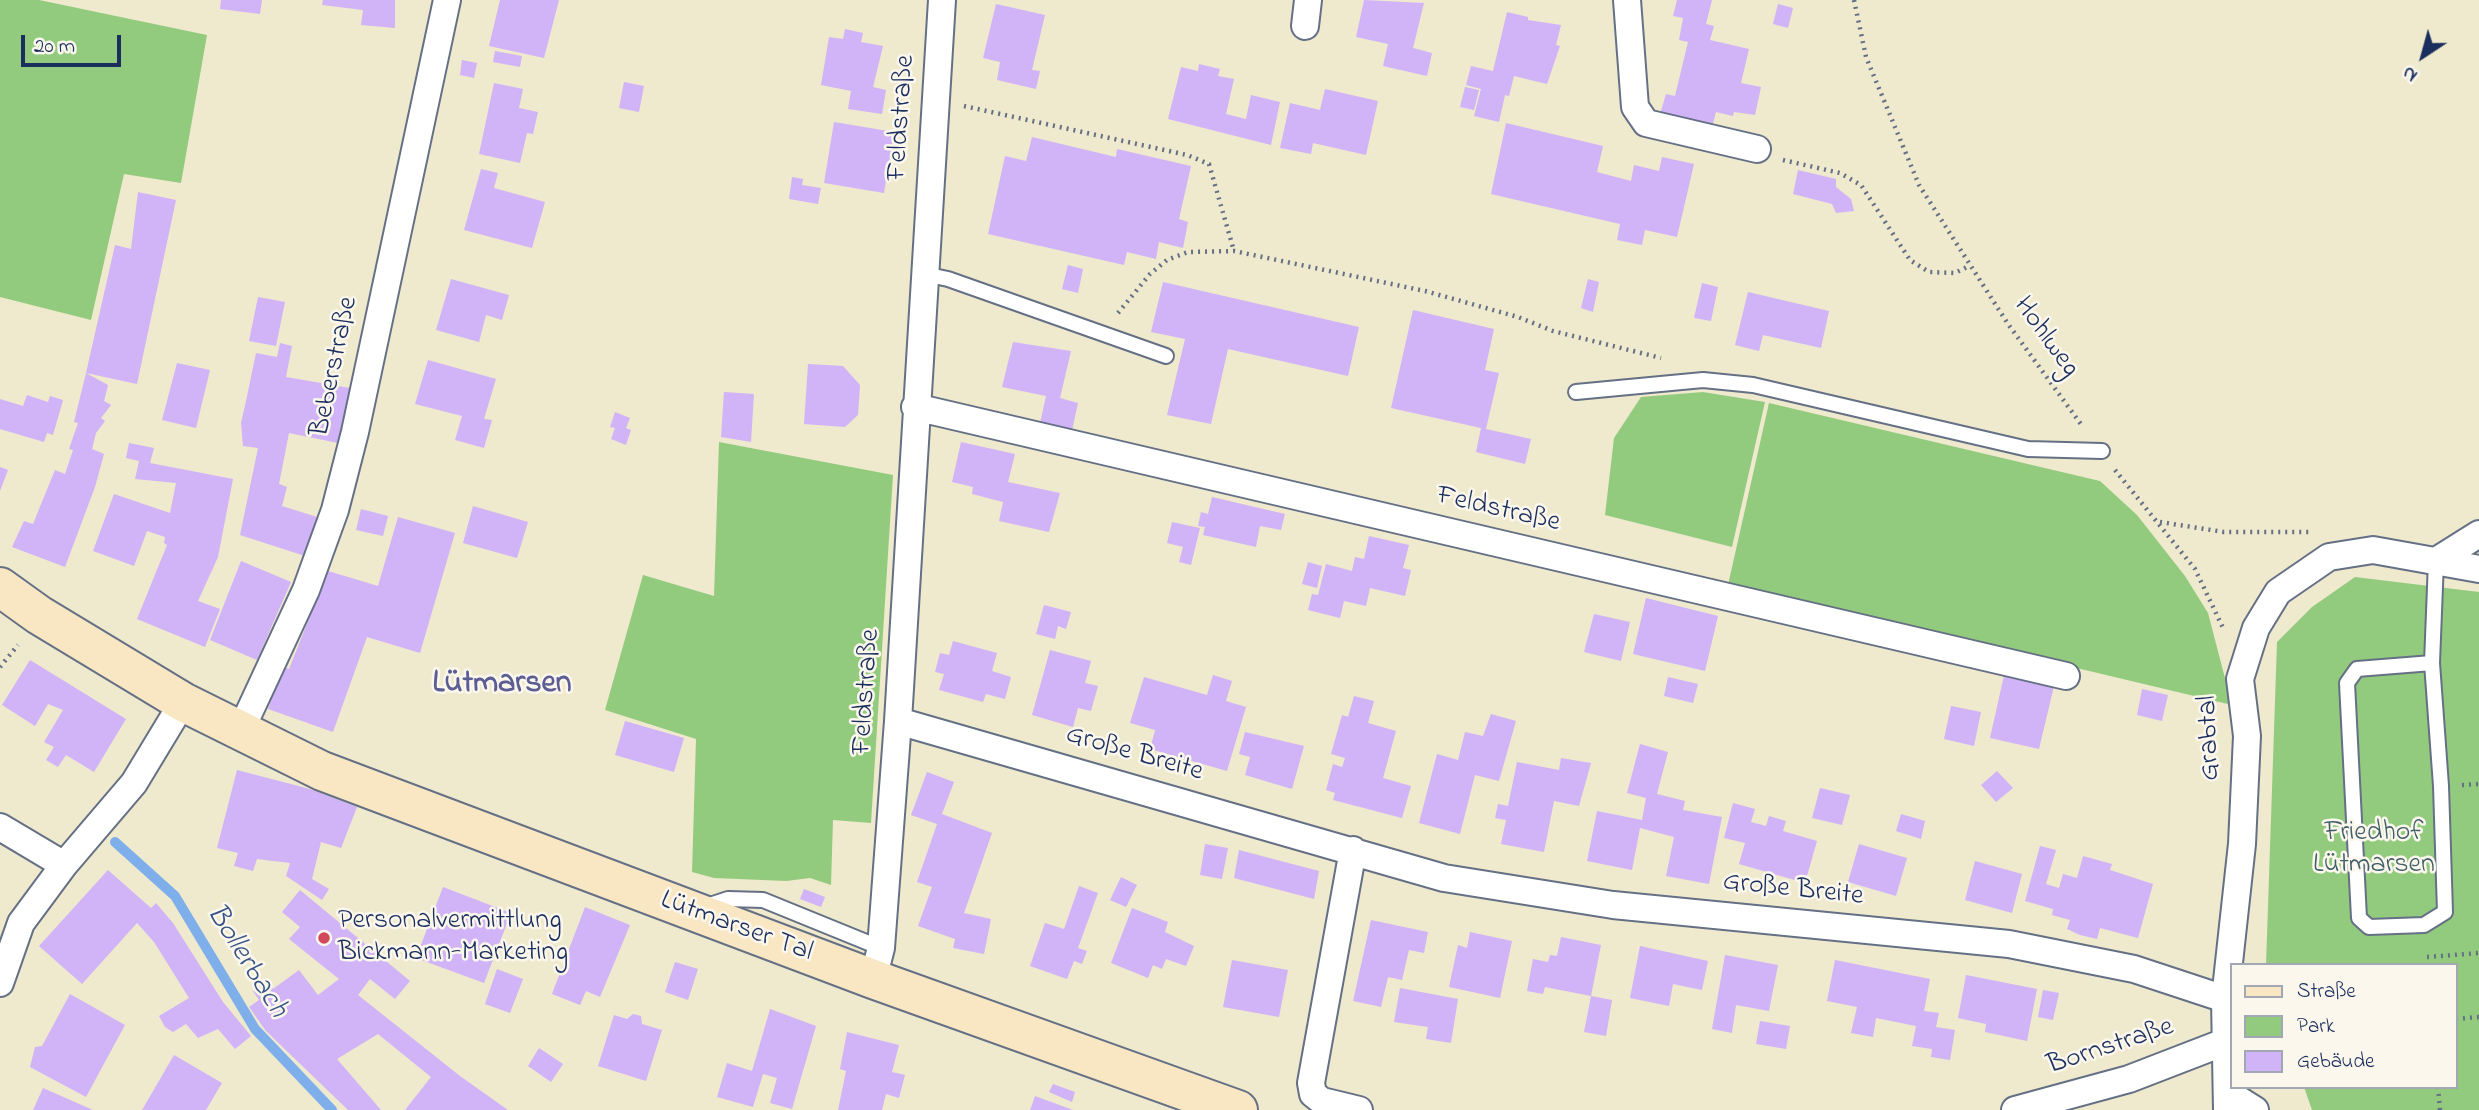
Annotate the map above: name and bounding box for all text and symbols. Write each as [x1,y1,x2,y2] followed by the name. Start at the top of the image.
[24,21,124,65] scale bar
[2388,21,2458,91] north arrow
[34,32,75,62] text: 20 m
[882,54,924,182] street label: Feldstraße
[2397,59,2423,88] text: N
[2005,291,2085,385] street label: Hohlweg
[305,294,367,440] street label: Beberstraße
[1433,480,1563,542] street label: Feldstraße
[847,628,889,756] street label: Feldstraße
[432,667,572,705] district label: Lütmarsen
[2193,695,2229,781] street label: Grabtal
[1062,719,1206,791] street label: Große Breite
[2313,817,2435,883] park label: Friedhof Lütmarsen
[1721,867,1865,915] street label: Große Breite
[655,885,817,971] street label: Lütmarser Tal
[196,898,294,1026] water label: Bollerbach
[338,905,568,971] place label: Personalvermittlung Bickmann-Marketing
[316,930,332,946] marker: Personalvermittlung Bickmann-Marketing
[2230,963,2458,1089] legend
[2297,977,2356,1007] text: Straße
[2044,1012,2178,1084] street label: Bornstraße
[2297,1012,2335,1042] text: Park
[2297,1047,2374,1077] text: Gebäude

